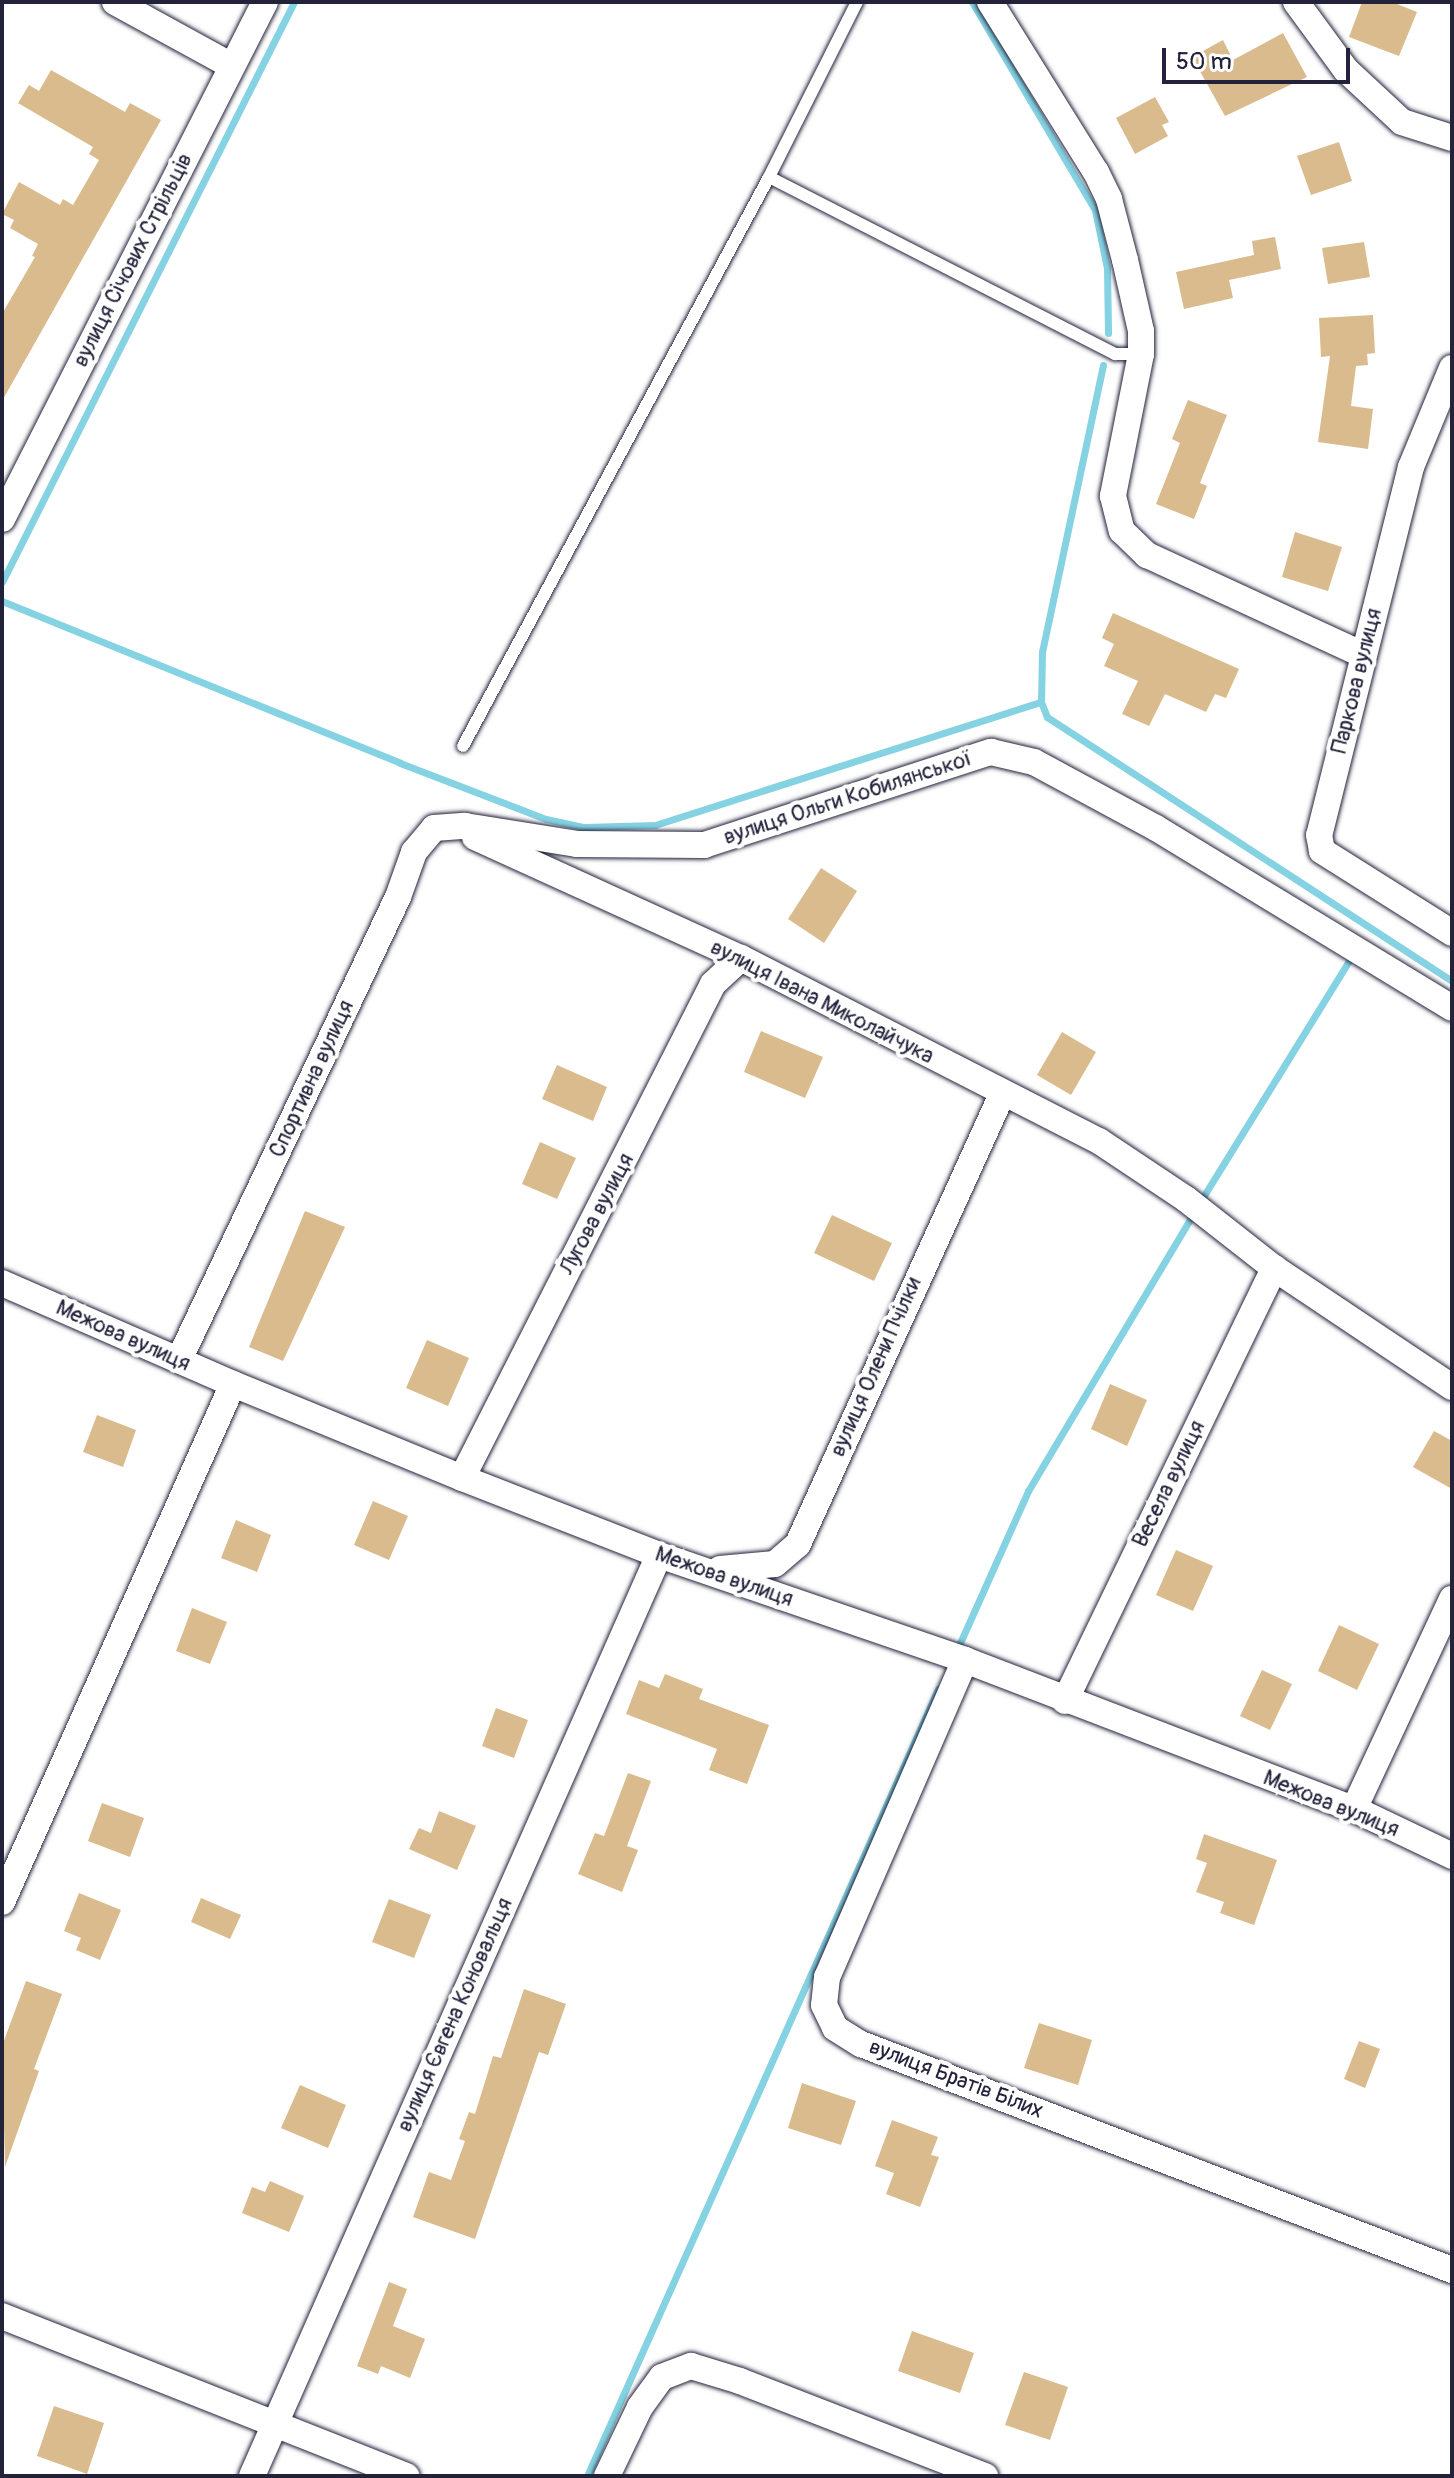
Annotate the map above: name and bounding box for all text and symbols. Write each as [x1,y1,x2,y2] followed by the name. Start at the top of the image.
[1166,32,1354,82] scale bar
[1176,47,1232,76] text: 50 m
[68,149,198,371] street label: вулиця Січових Стрільців
[1326,606,1388,756] street label: Паркова вулиця
[720,745,976,851] street label: вулиця Ольги Кобилянської
[706,934,938,1070] street label: вулиця Івана Миколайчука
[264,996,360,1162] street label: Спортивна вулиця
[554,1149,640,1279] street label: Лугова вулиця
[825,1273,927,1461] street label: вулиця Олени Пчілки
[52,1295,194,1377] street label: Межова вулиця
[1127,1416,1211,1552] street label: Весела вулиця
[652,1541,796,1613] street label: Межова вулиця
[1259,1765,1403,1843] street label: Межова вулиця
[391,1894,519,2136] street label: вулиця Євгена Коновальця
[865,2034,1047,2124] street label: вулиця Братів Білих

